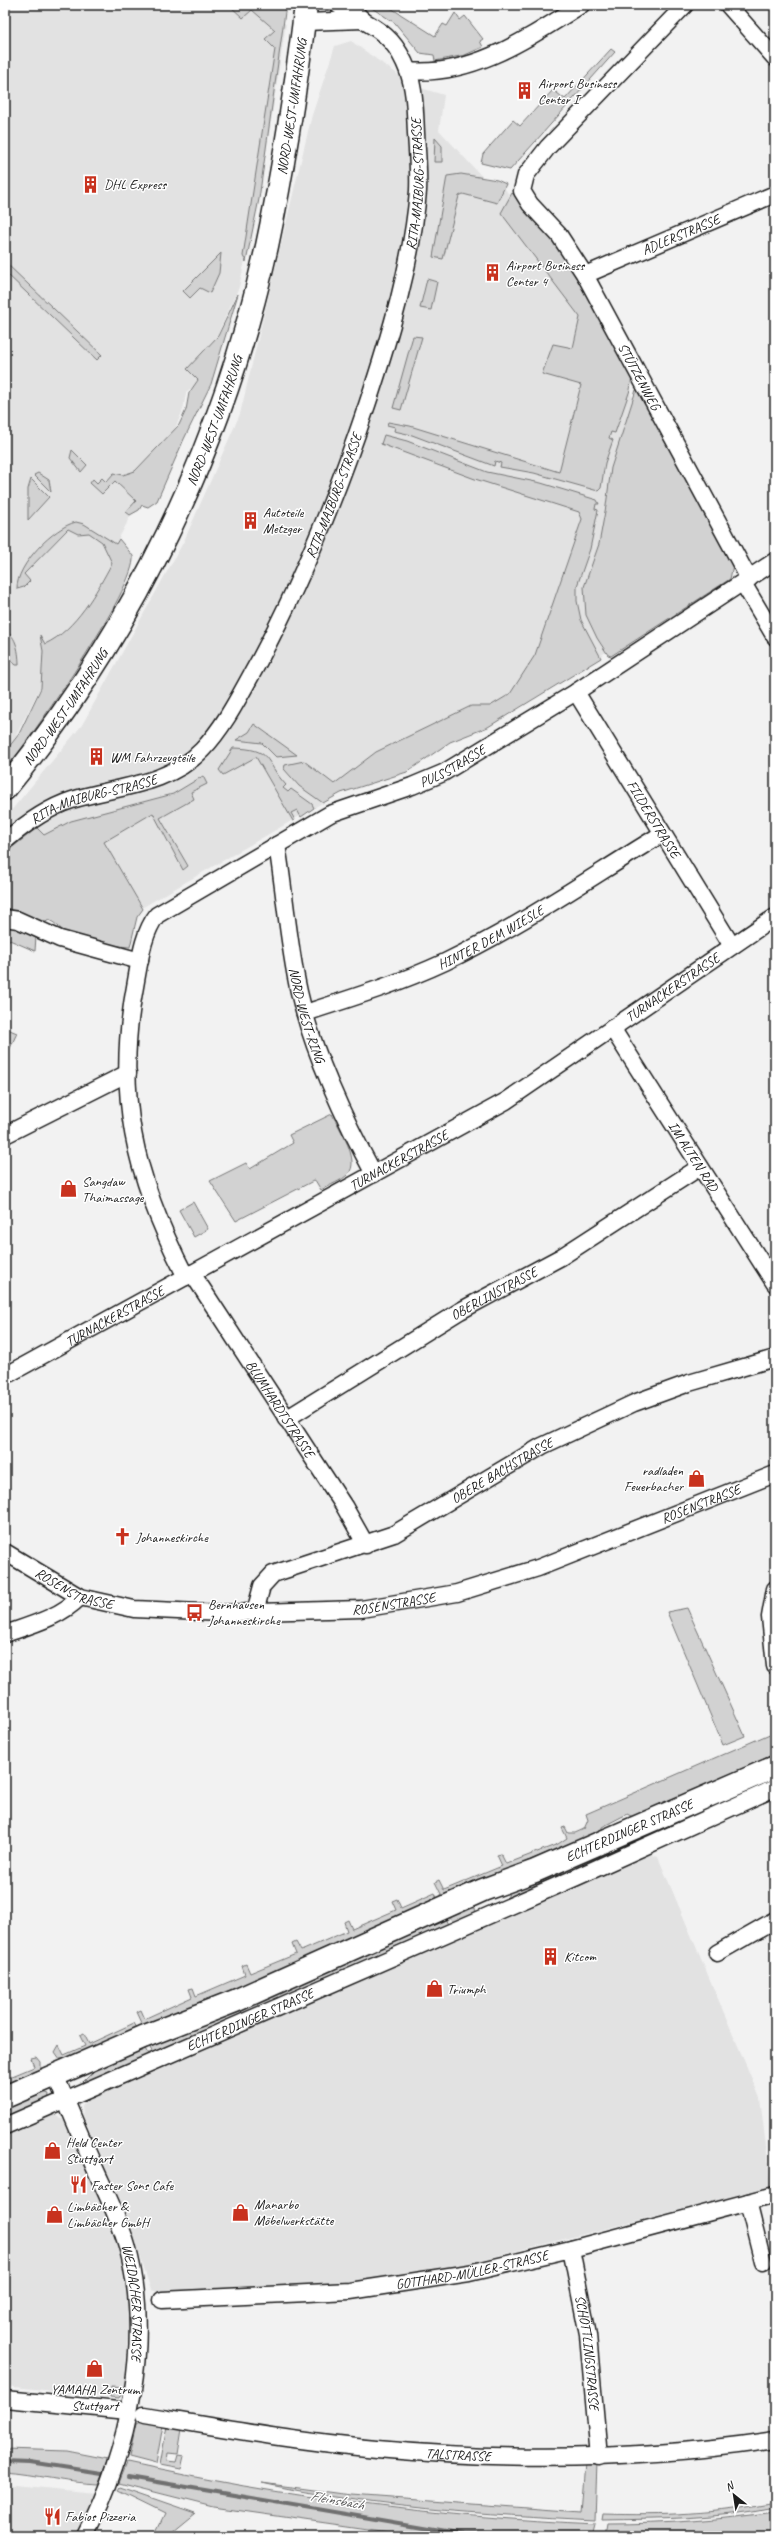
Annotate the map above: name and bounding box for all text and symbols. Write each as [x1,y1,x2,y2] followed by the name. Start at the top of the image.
[273,36,311,176] street label: NORD-WEST-UMFAHRUNG
[538,75,617,108] place label: Airport Business Center I
[515,81,535,101] building icon: Airport Business Center I
[402,115,427,251] street label: RITA-MAIBURG-STRASSE
[81,174,101,194] building icon: DHL Express
[104,176,167,193] place label: DHL Express
[639,210,724,259] street label: ADLERSTRASSE
[506,257,585,290] place label: Airport Business Center 4
[483,263,503,283] building icon: Airport Business Center 4
[614,340,665,415] street label: STÜTZENWEG
[183,352,247,488] street label: NORD-WEST-UMFAHRUNG
[302,429,366,561] street label: RITA-MAIBURG-STRASSE
[263,504,305,537] place label: Autoteile Metzger
[240,510,260,530] building icon: Autoteile Metzger
[20,644,113,768] street label: NORD-WEST-UMFAHRUNG
[417,740,491,791] street label: PULSSTRASSE
[87,747,107,767] building icon: WM Fahrzeugteile
[110,749,196,766] place label: WM Fahrzeugteile
[27,770,162,828] street label: RITA-MAIBURG-STRASSE
[623,777,685,863] street label: FILDERSTRASSE
[435,901,549,973] street label: HINTER DEM WIESLE
[622,948,725,1026] street label: TURNACKERSTRASSE
[285,966,329,1067] street label: NORD-WEST-RING
[665,1118,723,1196] street label: IM ALTEN RAD
[346,1125,453,1194] street label: TURNACKERSTRASSE
[82,1173,145,1206] place label: Sangdaw Thaimassage
[59,1179,79,1199] shop icon: Sangdaw Thaimassage
[447,1262,542,1324] street label: OBERLINSTRASSE
[62,1281,169,1350] street label: TURNACKERSTRASSE
[242,1357,319,1463] street label: BLUMHARDTSTRASSE
[448,1433,558,1507] street label: OBERE BACHSTRASSE
[624,1462,684,1495] place label: radladen Feuerbacher
[686,1468,706,1488] shop icon: radladen Feuerbacher
[659,1480,744,1527] street label: ROSENSTRASSE
[113,1527,133,1547] church icon: Johanneskirche
[135,1529,209,1546] place label: Johanneskirche
[32,1564,116,1613] street label: ROSENSTRASSE
[352,1589,438,1618] street label: ROSENSTRASSE
[207,1596,281,1629] place label: Bernhausen Johanneskirche
[185,1602,205,1622] bus stop icon: Bernhausen Johanneskirche
[563,1795,698,1866] street label: ECHTERDINGER STRASSE
[541,1946,561,1966] building icon: Kitcom
[564,1948,597,1965] place label: Kitcom
[424,1979,444,1999] shop icon: Triumph
[447,1981,487,1998] place label: Triumph
[184,1984,318,2055] street label: ECHTERDINGER STRASSE
[66,2134,123,2167] place label: Held Center Stuttgart
[43,2140,63,2160] shop icon: Held Center Stuttgart
[68,2175,88,2195] restaurant icon: Faster Sons Cafe
[91,2177,175,2194] place label: Faster Sons Cafe
[254,2196,335,2229] place label: Manarbo Möbelwerkstätte
[67,2198,151,2231] place label: Limbächer & Limbächer GmbH
[231,2202,251,2222] shop icon: Manarbo Möbelwerkstätte
[44,2204,64,2224] shop icon: Limbächer & Limbächer GmbH
[118,2243,146,2364] street label: WEIDACHER STRASSE
[395,2246,552,2293] street label: GOTTHARD-MÜLLER-STRASSE
[571,2294,603,2413] street label: SCHÖTTLINGSTRASSE
[85,2359,105,2379] shop icon: YAMAHA Zentrum Stuttgart
[50,2381,141,2414] place label: YAMAHA Zentrum Stuttgart
[425,2445,493,2465] street label: TALSTRASSE
[714,2475,754,2515] north arrow
[723,2477,737,2494] text: N
[309,2486,366,2515] water label: Fleinsbach
[42,2506,62,2526] restaurant icon: Fabios Pizzeria
[65,2508,136,2525] place label: Fabios Pizzeria

